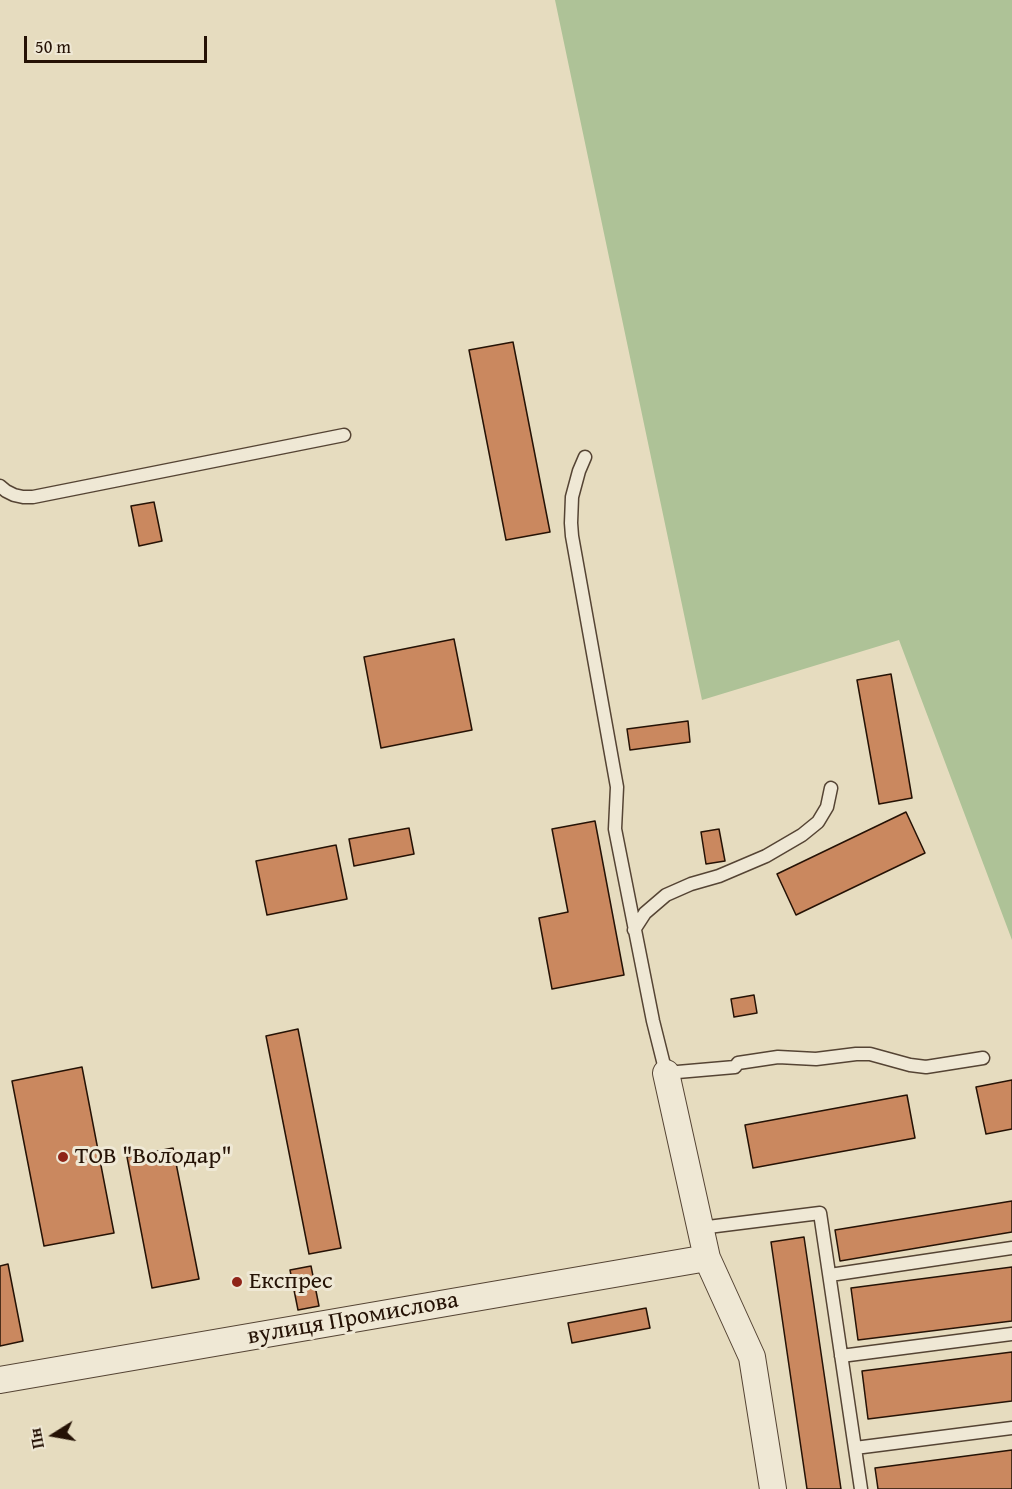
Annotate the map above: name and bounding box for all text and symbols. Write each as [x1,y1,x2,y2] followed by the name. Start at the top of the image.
[27,24,210,62] scale bar
[35,33,71,60] text: 50 m
[75,1143,232,1171] place label: ТОВ "Володар"
[56,1150,70,1164] marker: ТОВ "Володар"
[249,1268,333,1296] place label: Експрес
[230,1275,244,1289] marker: Експрес
[245,1286,461,1352] street label: вулиця Промислова
[24,1405,84,1465] north arrow
[23,1426,50,1451] text: Пн

